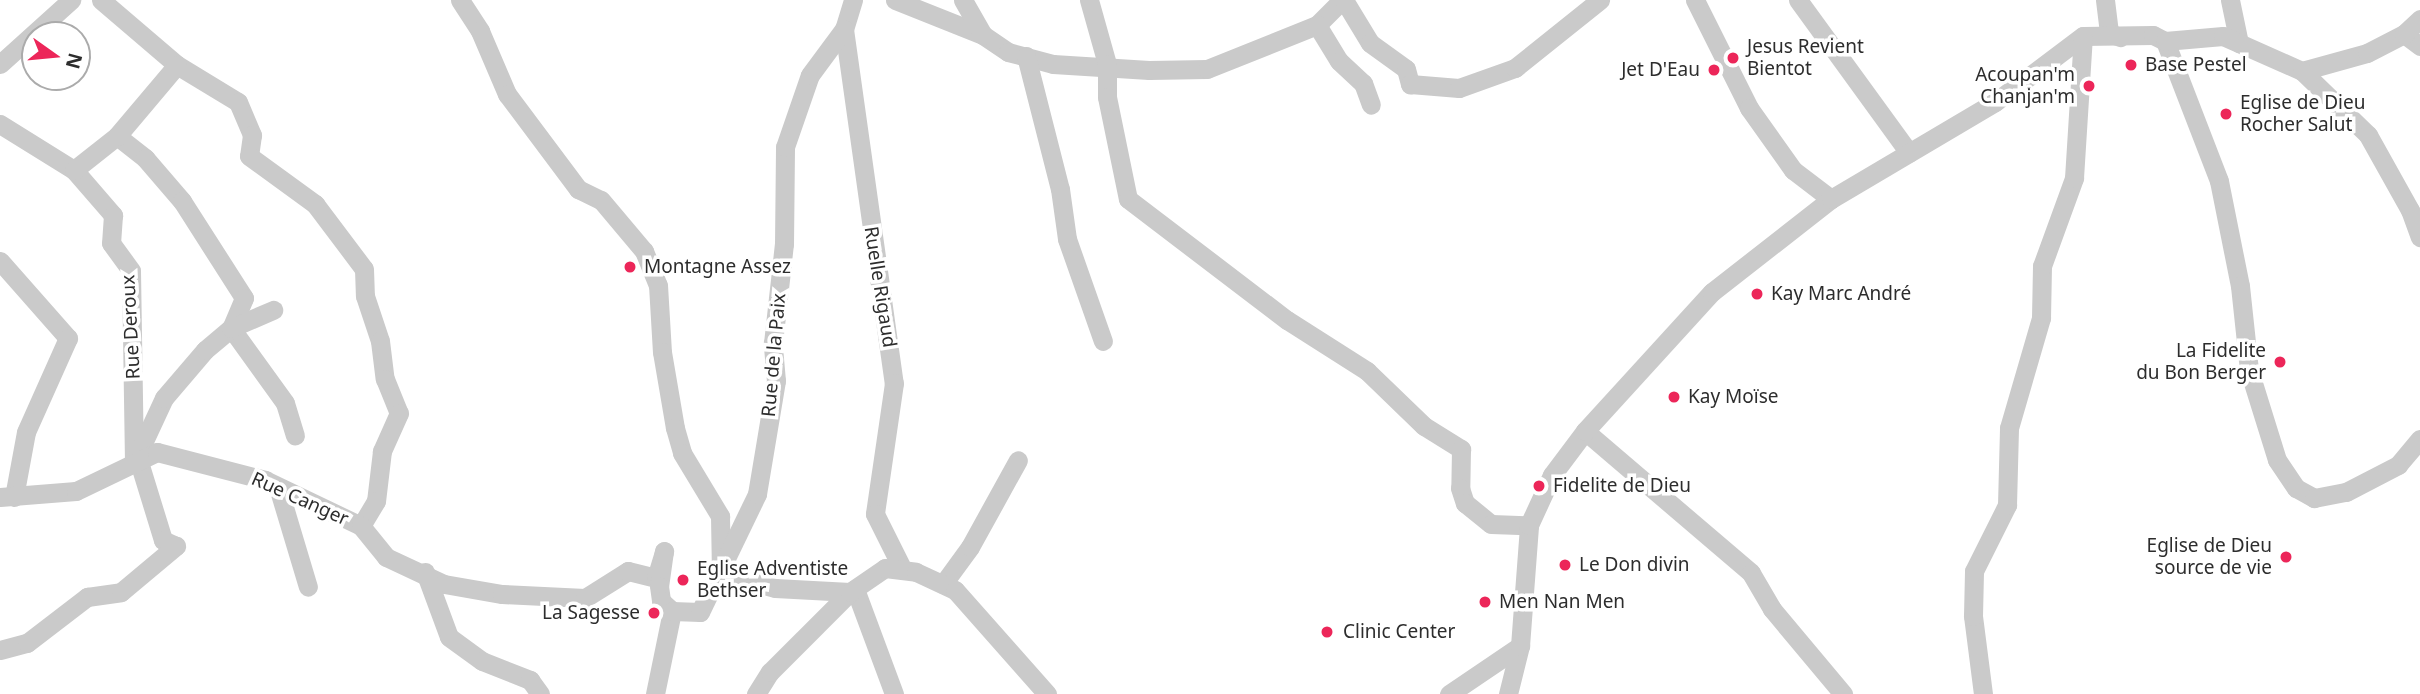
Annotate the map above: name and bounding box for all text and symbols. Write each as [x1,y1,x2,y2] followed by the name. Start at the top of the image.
[21,21,91,91] north arrow
[1747,36,1864,80] place label: Jesus Revient Bientot
[60,50,89,72] text: N
[1725,50,1741,66] marker: Jesus Revient Bientot
[2145,54,2247,76] place label: Base Pestel
[2123,57,2139,73] marker: Base Pestel
[1621,59,1700,81] place label: Jet D'Eau
[1706,62,1722,78] marker: Jet D'Eau
[1975,64,2075,108] place label: Acoupan'm Chanjan'm
[2081,78,2097,94] marker: Acoupan'm Chanjan'm
[2240,92,2365,136] place label: Eglise de Dieu Rocher Salut
[2218,106,2234,122] marker: Eglise de Dieu Rocher Salut
[859,225,901,349] street label: Ruelle Rigaud
[644,256,791,278] place label: Montagne Assez
[622,259,638,275] marker: Montagne Assez
[117,274,145,380] street label: Rue Deroux
[1771,283,1911,305] place label: Kay Marc André
[1749,286,1765,302] marker: Kay Marc André
[757,292,791,418] street label: Rue de la Paix
[2136,340,2266,384] place label: La Fidelite du Bon Berger
[2272,354,2288,370] marker: La Fidelite du Bon Berger
[1688,386,1778,408] place label: Kay Moïse
[1666,389,1682,405] marker: Kay Moïse
[248,467,352,531] street label: Rue Canger
[1553,475,1691,497] place label: Fidelite de Dieu
[1531,478,1547,494] marker: Fidelite de Dieu
[2147,535,2272,579] place label: Eglise de Dieu source de vie
[2278,549,2294,565] marker: Eglise de Dieu source de vie
[1579,554,1690,576] place label: Le Don divin
[1557,557,1573,573] marker: Le Don divin
[697,558,848,602] place label: Eglise Adventiste Bethser
[675,572,691,588] marker: Eglise Adventiste Bethser
[1499,591,1625,613] place label: Men Nan Men
[1477,594,1493,610] marker: Men Nan Men
[542,602,640,624] place label: La Sagesse
[646,605,662,621] marker: La Sagesse
[1343,621,1455,643] place label: Clinic Center
[1317,622,1337,642] marker: Clinic Center

